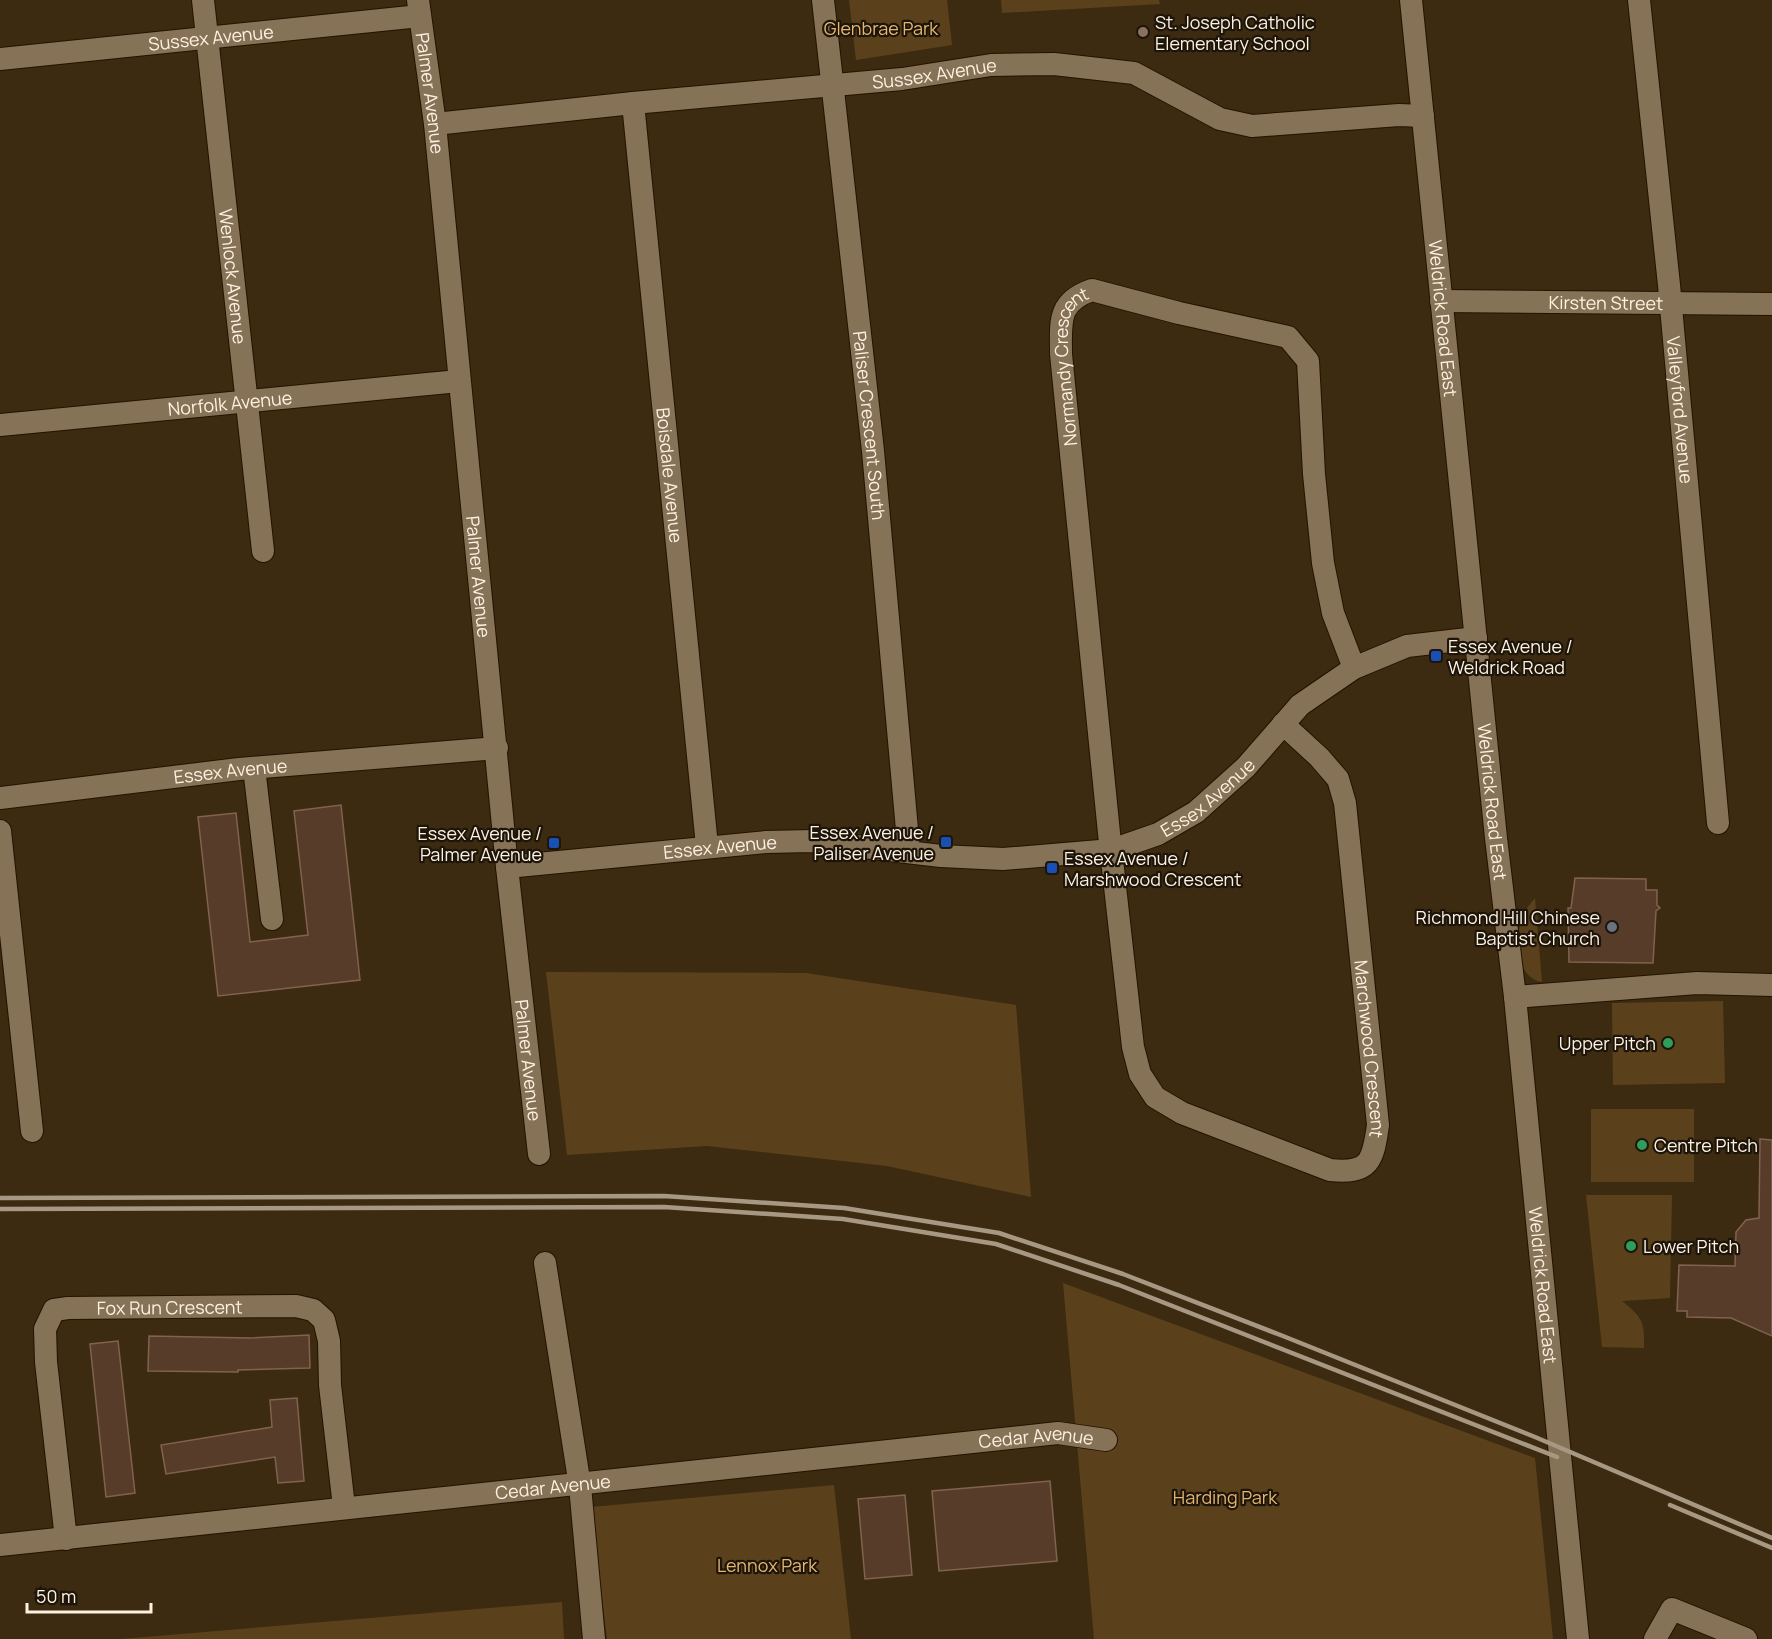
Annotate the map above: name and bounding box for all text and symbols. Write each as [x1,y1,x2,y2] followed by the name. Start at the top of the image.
[1155,10,1315,55] place label: St. Joseph Catholic Elementary School
[824,16,939,40] park label: Glenbrae Park
[147,19,275,56] street label: Sussex Avenue
[1136,25,1150,39] marker: St. Joseph Catholic Elementary School
[411,31,450,155] street label: Palmer Avenue
[871,53,997,94] street label: Sussex Avenue
[214,208,252,345] street label: Wenlock Avenue
[1423,239,1463,398] street label: Weldrick Road East
[1049,281,1092,447] street label: Normandy Crescent
[1548,290,1664,315] street label: Kirsten Street
[848,330,891,521] street label: Paliser Crescent South
[1662,335,1699,485] street label: Valleyford Avenue
[167,385,293,421] street label: Norfolk Avenue
[651,406,689,544] street label: Boisdale Avenue
[461,515,497,639] street label: Palmer Avenue
[1448,634,1573,679] place label: Essex Avenue / Weldrick Road
[1429,649,1443,663] marker: Essex Avenue / Weldrick Road
[1472,722,1513,882] street label: Weldrick Road East
[172,753,288,789] street label: Essex Avenue
[1156,753,1260,842] street label: Essex Avenue
[809,820,934,865] place label: Essex Avenue / Paliser Avenue
[417,821,542,866] place label: Essex Avenue / Palmer Avenue
[662,830,777,864] street label: Essex Avenue
[939,835,953,849] marker: Essex Avenue / Paliser Avenue
[547,836,561,850] marker: Essex Avenue / Palmer Avenue
[1064,846,1241,891] place label: Essex Avenue / Marshwood Crescent
[1045,861,1059,875] marker: Essex Avenue / Marshwood Crescent
[1416,905,1600,950] place label: Richmond Hill Chinese Baptist Church
[1605,920,1619,934] marker: Richmond Hill Chinese Baptist Church
[1349,959,1390,1139] street label: Marchwood Crescent
[510,998,547,1122] street label: Palmer Avenue
[1559,1031,1656,1055] place label: Upper Pitch
[1661,1036,1675,1050] marker: Upper Pitch
[1654,1133,1758,1157] place label: Centre Pitch
[1635,1138,1649,1152] marker: Centre Pitch
[1524,1206,1563,1365] street label: Weldrick Road East
[1643,1234,1739,1258] place label: Lower Pitch
[1624,1239,1638,1253] marker: Lower Pitch
[97,1294,243,1320] street label: Fox Run Crescent
[977,1421,1095,1453] street label: Cedar Avenue
[494,1468,612,1505] street label: Cedar Avenue
[1173,1485,1278,1509] park label: Harding Park
[717,1553,818,1577] park label: Lennox Park
[27,1576,152,1614] scale bar
[36,1584,76,1608] text: 50 m

